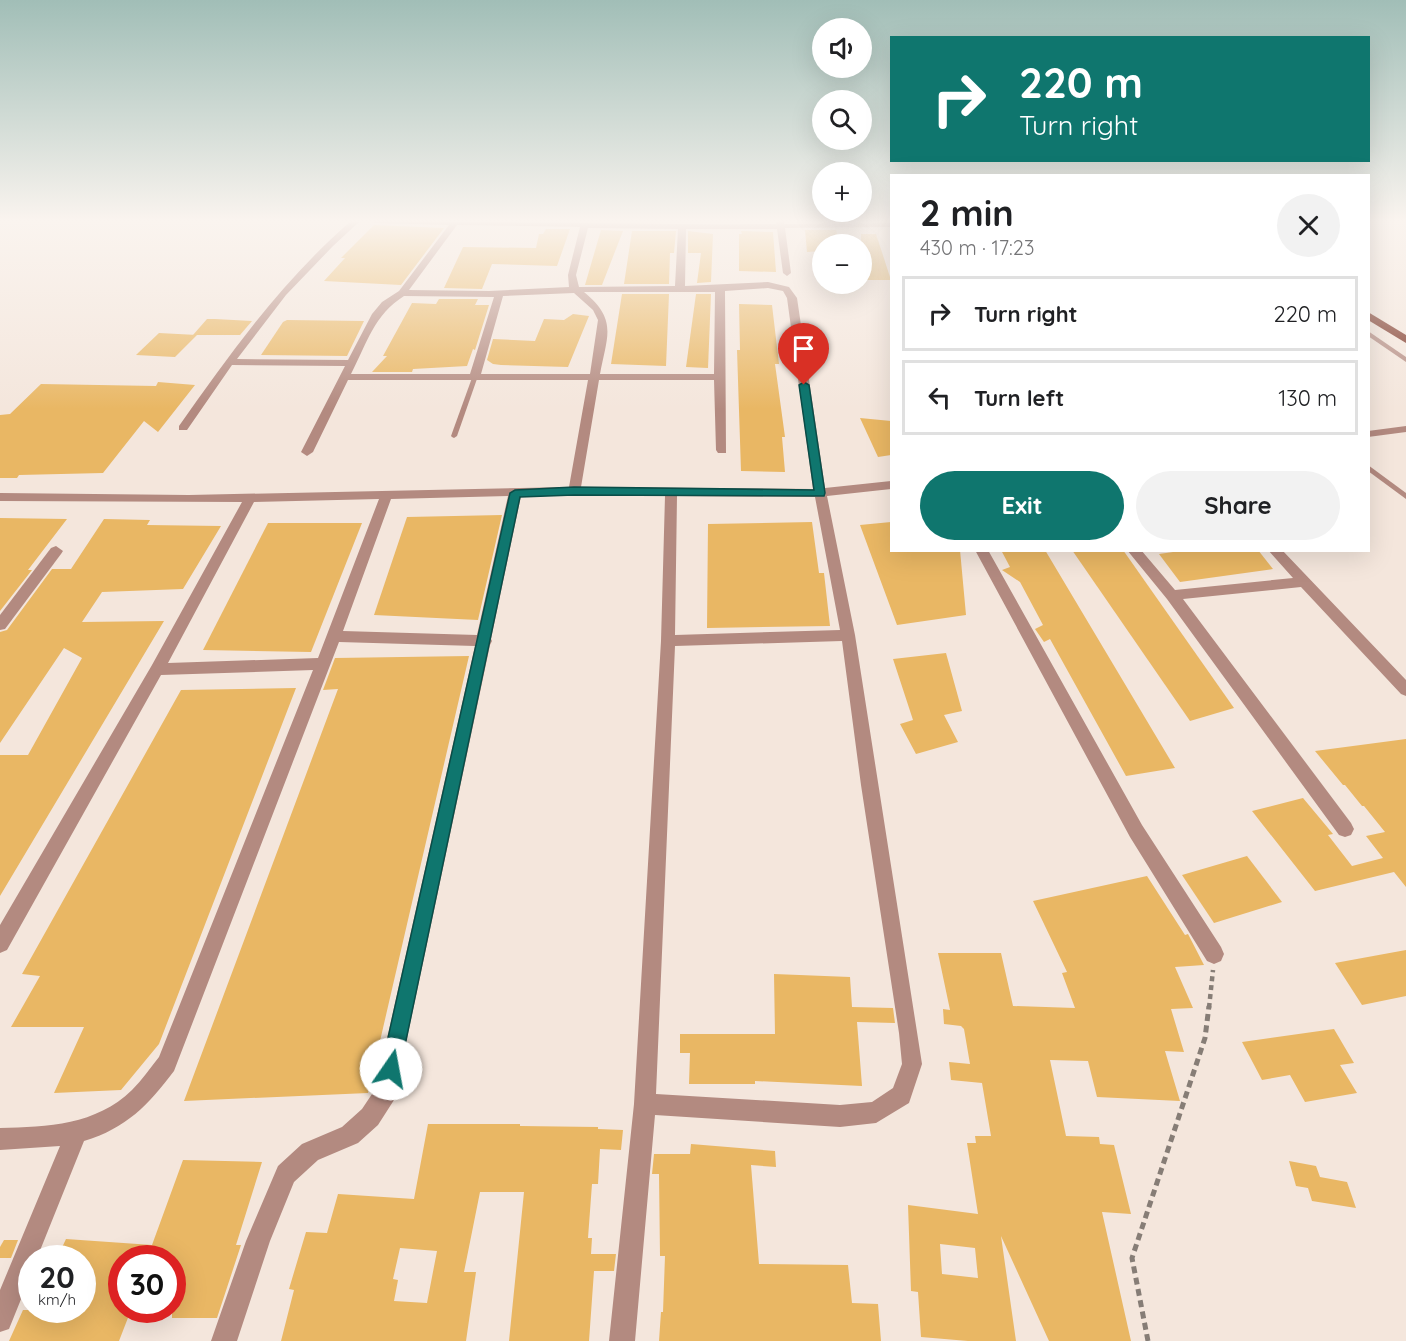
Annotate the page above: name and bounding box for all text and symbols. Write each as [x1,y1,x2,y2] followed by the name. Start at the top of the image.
[812,18,872,294] map controls
[812,18,872,78] button: sound
[1019,56,1143,109] text: 220 m
[920,60,998,138] icon: right
[812,90,872,150] button: search
[1019,108,1138,142] text: Turn right
[812,162,872,222] button: +
[920,190,1014,235] text: 2 min
[1277,194,1340,257] button: close
[812,234,872,294] button: −
[920,235,1034,260] text: 430 m · 17:23
[923,297,956,330] icon: right
[974,300,1078,328] text: Turn right
[1273,300,1337,328] text: 220 m
[778,323,829,385] pin
[787,332,820,365] icon: arrive
[923,381,956,414] icon: left
[974,384,1064,412] text: Turn left
[1278,384,1337,412] text: 130 m
[920,471,1124,540] button: Exit
[1136,471,1340,540] button: Share
[359,1037,423,1101] position arrow
[108,1245,186,1323] speed limit sign: 30
[39,1258,75,1296] text: 20
[38,1290,76,1309] text: km/h

